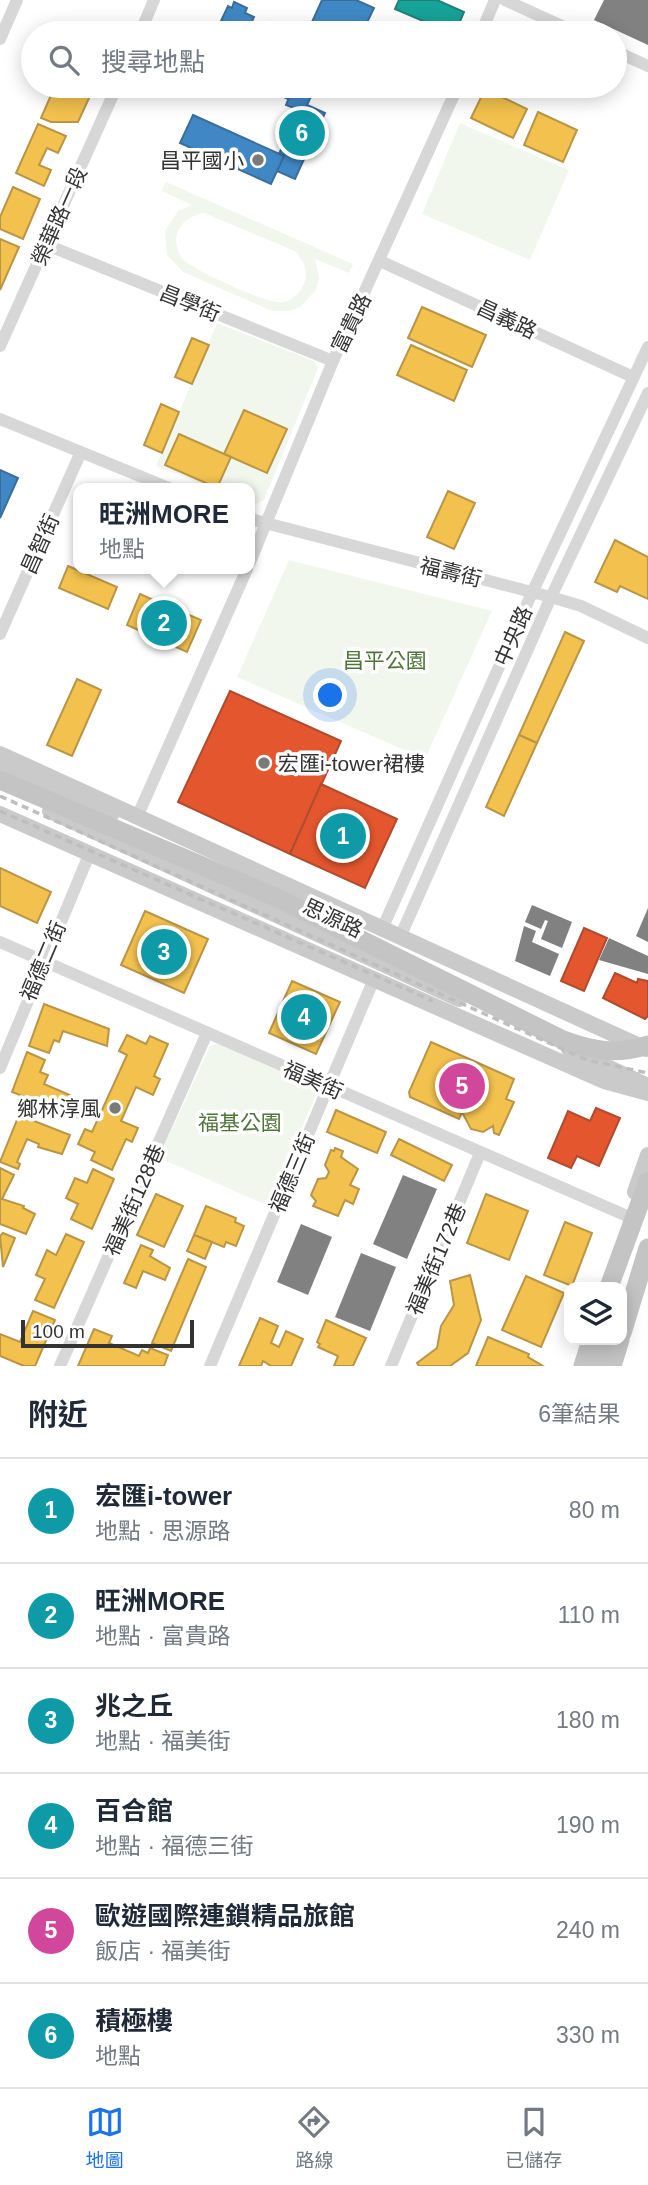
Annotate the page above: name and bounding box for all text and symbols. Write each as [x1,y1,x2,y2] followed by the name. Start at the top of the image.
[21,21,627,98] search box
[45,41,83,79] icon: search
[101,47,205,77] text: 搜尋地點
[279,107,325,159] pin: 6
[160,149,244,172] place label: 昌平國小
[250,152,266,168] marker: 昌平國小
[27,163,91,269] street label: 榮華路一段
[156,281,224,325] street label: 昌學街
[327,290,375,356] street label: 富貴路
[474,295,540,343] street label: 昌義路
[73,483,255,574] popup
[99,499,229,529] text: 旺洲MORE
[17,511,63,577] street label: 昌智街
[99,536,145,562] text: 地點
[418,553,484,591] street label: 福壽街
[141,597,187,649] pin: 2
[490,603,536,669] street label: 中央路
[343,649,427,672] park label: 昌平公園
[313,678,347,712] your location
[278,752,425,775] place label: 宏匯i-tower裙樓
[256,755,272,771] marker: 宏匯i-tower裙樓
[320,810,366,862] pin: 1
[300,894,366,942] street label: 思源路
[16,918,70,1004] street label: 福德二街
[141,926,187,978] pin: 3
[281,991,327,1043] pin: 4
[280,1057,346,1103] street label: 福美街
[439,1060,485,1112] pin: 5
[17,1097,101,1120] place label: 鄉林淳風
[107,1100,123,1116] marker: 鄉林淳風
[198,1111,282,1134] park label: 福基公園
[265,1130,319,1216] street label: 福德三街
[99,1141,169,1259] street label: 福美街128巷
[402,1200,470,1318] street label: 福美街172巷
[564,1282,627,1345] map controls
[564,1282,627,1345] button: layers
[21,1317,194,1349] scale bar
[32,1321,85,1342] text: 100 m
[28,1398,88,1431] text: 附近
[538,1401,620,1427] text: 6筆結果
[95,1481,232,1511] text: 宏匯i-tower
[45,1497,57,1523] text: 1
[569,1497,620,1523] text: 80 m
[95,1518,230,1544] text: 地點 · 思源路
[95,1586,225,1616] text: 旺洲MORE
[45,1602,57,1628] text: 2
[558,1602,620,1628] text: 110 m
[95,1623,230,1649] text: 地點 · 富貴路
[95,1691,173,1721] text: 兆之丘
[45,1707,57,1733] text: 3
[556,1707,620,1733] text: 180 m
[95,1728,230,1754] text: 地點 · 福美街
[95,1796,173,1826] text: 百合館
[45,1812,57,1838] text: 4
[556,1812,620,1838] text: 190 m
[95,1833,253,1859] text: 地點 · 福德三街
[95,1901,355,1931] text: 歐遊國際連鎖精品旅館
[45,1917,57,1943] text: 5
[556,1917,620,1943] text: 240 m
[95,1938,230,1964] text: 飯店 · 福美街
[95,2006,173,2036] text: 積極樓
[45,2022,57,2048] text: 6
[556,2022,620,2048] text: 330 m
[95,2043,141,2069] text: 地點
[86,2103,124,2172] tab: 地圖
[295,2103,333,2172] tab: 路線
[505,2103,562,2172] tab: 已儲存

